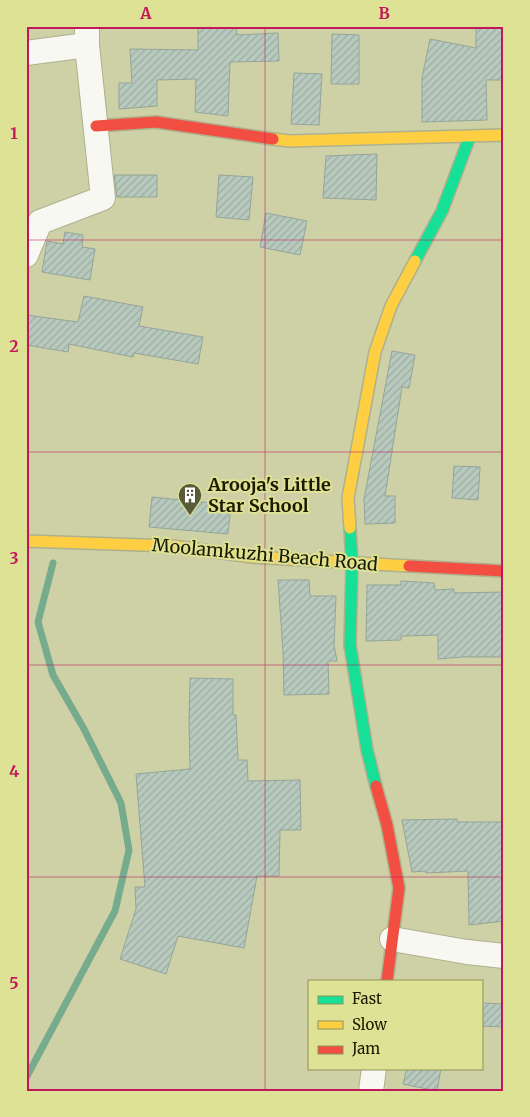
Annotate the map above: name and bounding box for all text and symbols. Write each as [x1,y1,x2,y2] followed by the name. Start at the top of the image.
[139,3,152,23] text: A
[378,3,390,23] text: B
[10,123,18,143] text: 1
[9,336,19,356] text: 2
[207,473,331,517] place label: Arooja's Little Star School
[177,482,203,516] building icon: Arooja's Little Star School
[151,533,379,576] street label: Moolamkuzhi Beach Road
[9,548,19,568] text: 3
[9,761,19,781] text: 4
[9,973,19,993] text: 5
[308,980,482,1070] legend
[352,989,382,1008] text: Fast
[352,1015,387,1034] text: Slow
[351,1039,380,1058] text: Jam

